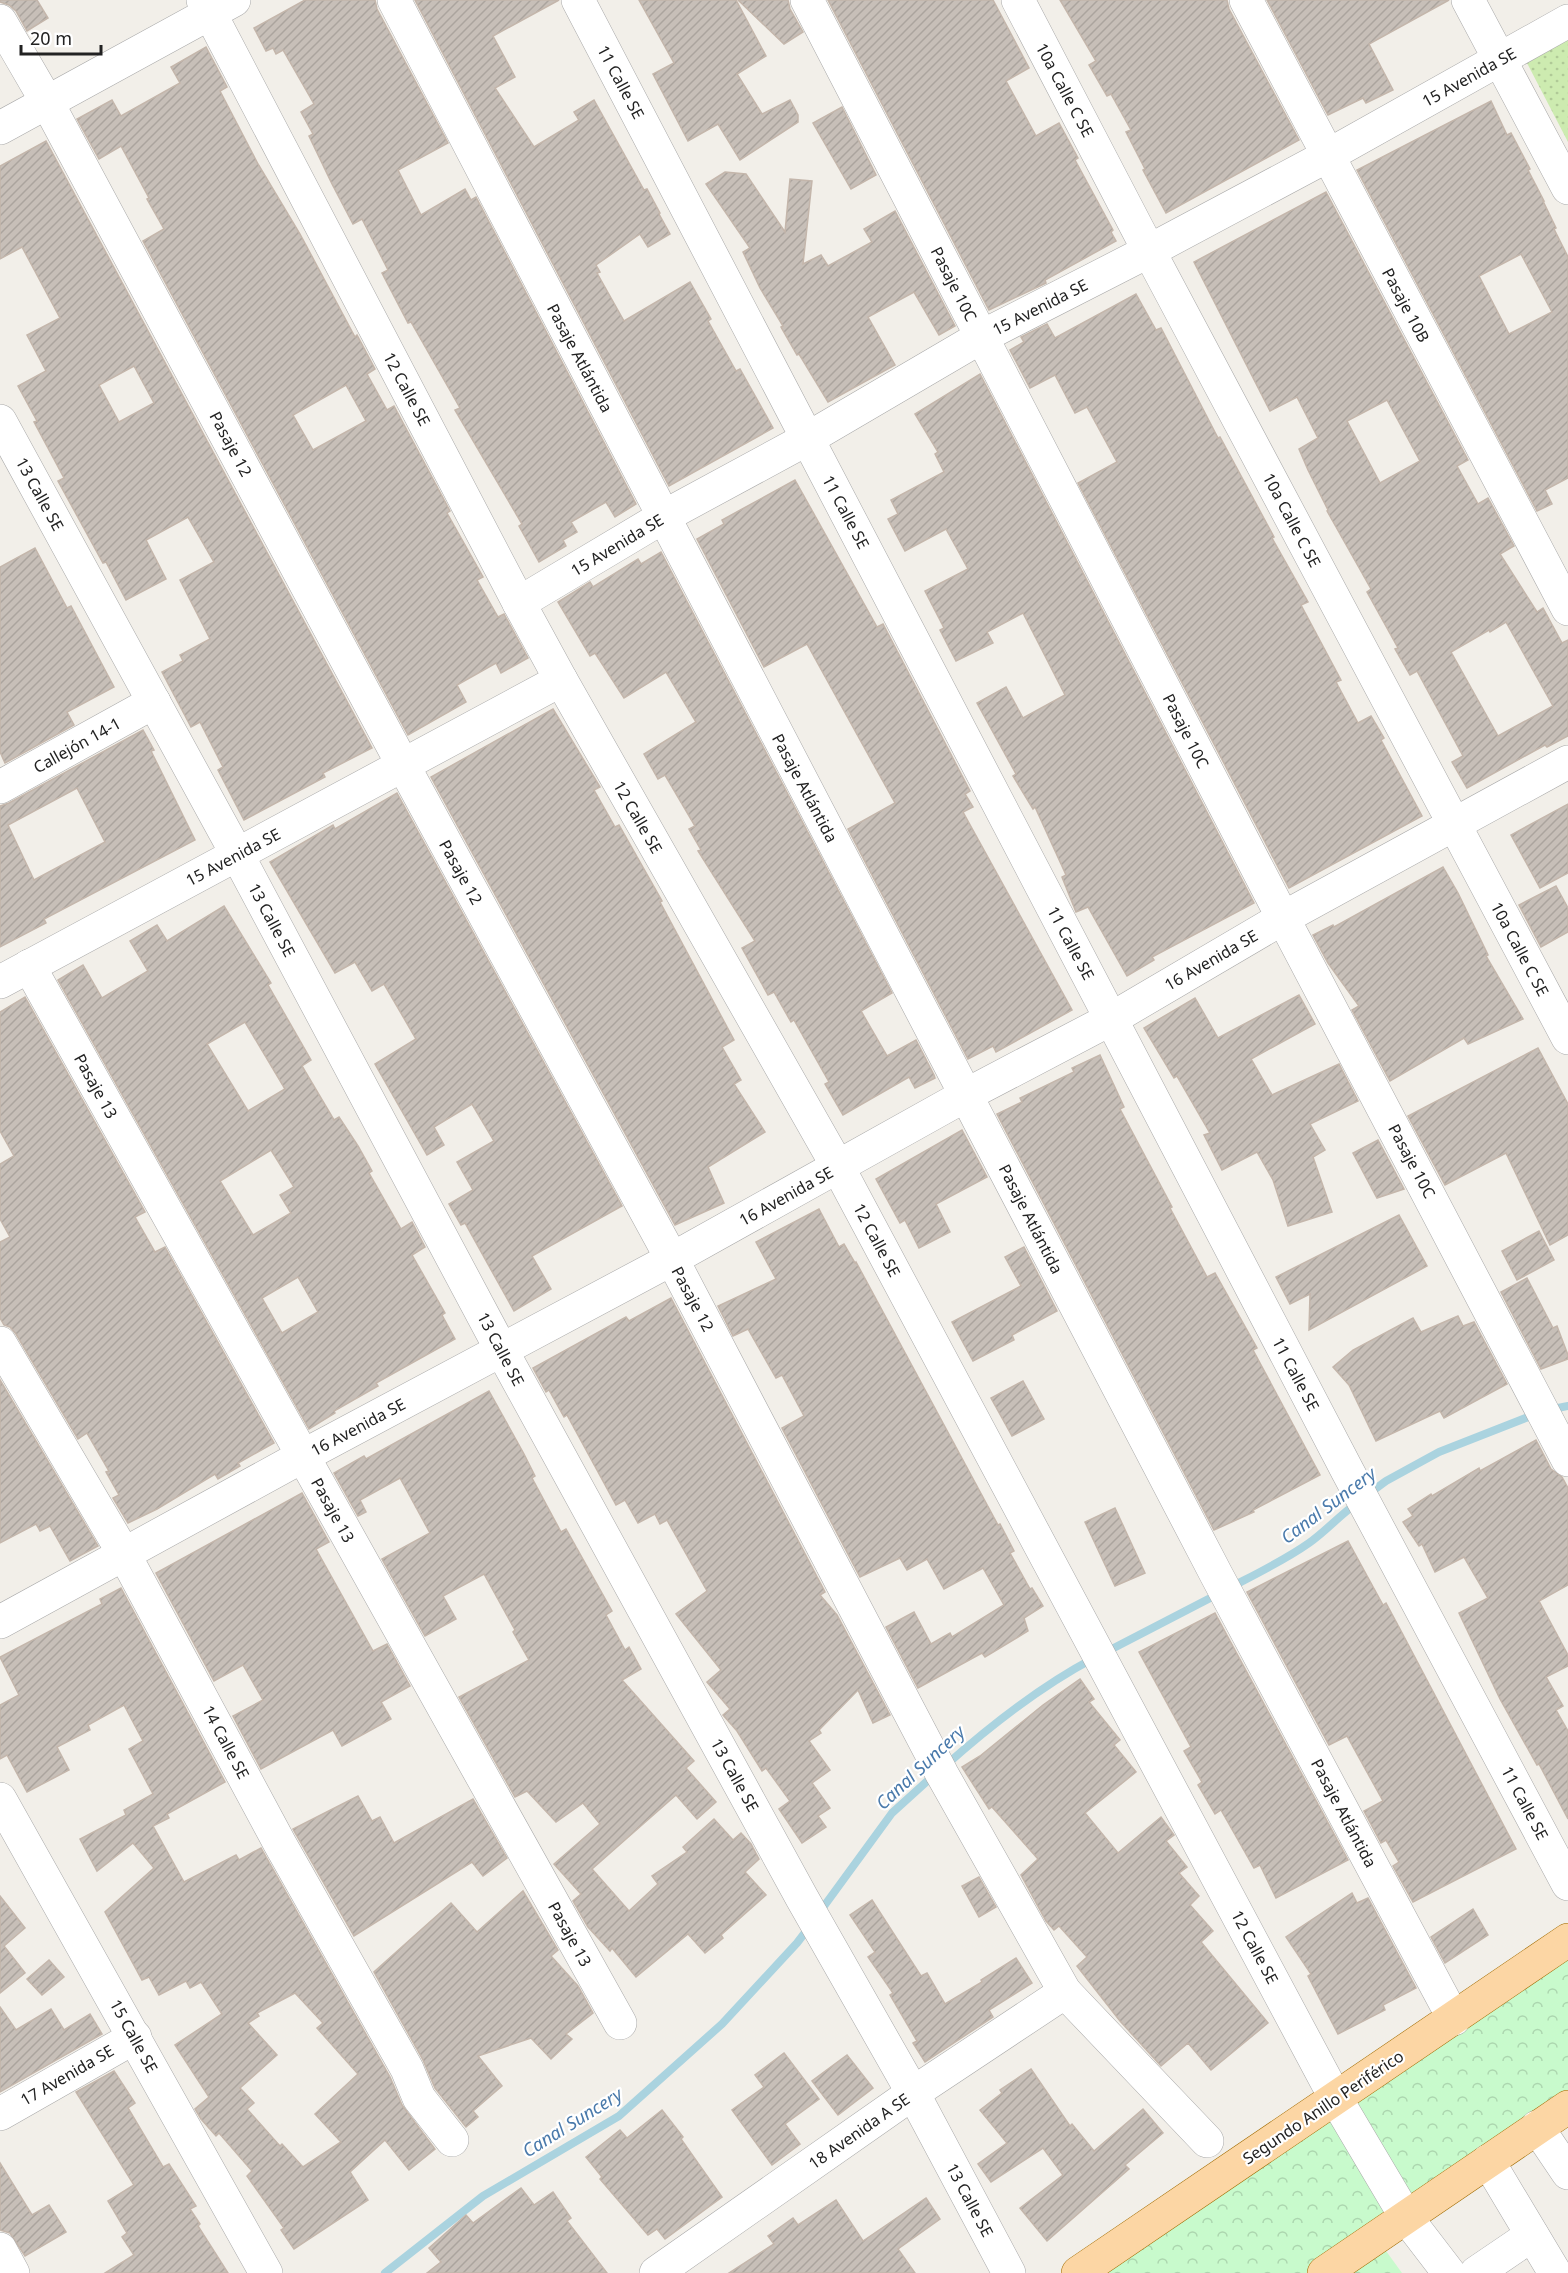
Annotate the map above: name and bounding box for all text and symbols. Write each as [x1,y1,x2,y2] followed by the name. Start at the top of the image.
[21,18,100,56] scale bar
[30,26,72,50] text: 20 m
[1031,39,1099,141] street label: 10a Calle C SE
[592,41,650,123] street label: 11 Calle SE
[1418,42,1520,112] street label: 15 Avenida SE
[926,243,982,325] street label: Pasaje 10C
[1377,264,1435,346] street label: Pasaje 10B
[988,273,1092,341] street label: 15 Avenida SE
[542,300,618,416] street label: Pasaje Atlántida
[378,348,436,430] street label: 12 Calle SE
[205,408,257,480] street label: Pasaje 12
[11,453,69,535] street label: 13 Calle SE
[1258,469,1326,571] street label: 10a Calle C SE
[817,471,875,553] street label: 11 Calle SE
[567,509,667,581] street label: 15 Avenida SE
[1158,690,1214,772] street label: Pasaje 10C
[29,712,125,778] street label: Callejón 14-1
[767,730,843,846] street label: Pasaje Atlántida
[608,777,668,857] street label: 12 Calle SE
[182,823,284,891] street label: 15 Avenida SE
[434,836,488,908] street label: Pasaje 12
[243,879,301,961] street label: 13 Calle SE
[1486,898,1554,1000] street label: 10a Calle C SE
[1042,902,1100,984] street label: 11 Calle SE
[1160,924,1262,996] street label: 16 Avenida SE
[69,1050,123,1122] street label: Pasaje 13
[1383,1120,1441,1202] street label: Pasaje 10C
[994,1160,1068,1278] street label: Pasaje Atlántida
[735,1161,837,1231] street label: 16 Avenida SE
[848,1199,906,1281] street label: 12 Calle SE
[667,1263,719,1335] street label: Pasaje 12
[472,1308,530,1390] street label: 13 Calle SE
[1267,1333,1325,1415] street label: 11 Calle SE
[307,1393,409,1461] street label: 16 Avenida SE
[1275,1460,1382,1549] water label: Canal Suncery
[306,1474,360,1546] street label: Pasaje 13
[197,1701,255,1783] street label: 14 Calle SE
[870,1718,971,1814] water label: Canal Suncery
[706,1734,764,1816] street label: 13 Calle SE
[1306,1755,1382,1871] street label: Pasaje Atlántida
[1496,1762,1554,1844] street label: 11 Calle SE
[543,1898,597,1970] street label: Pasaje 13
[1226,1906,1284,1988] street label: 12 Calle SE
[105,1995,163,2077] street label: 15 Calle SE
[16,2039,118,2111] street label: 17 Avenida SE
[1238,2045,1408,2169] street label: Segundo Anillo Periférico
[518,2081,628,2162] water label: Canal Suncery
[804,2088,914,2174] street label: 18 Avenida A SE
[941,2159,999,2241] street label: 13 Calle SE

